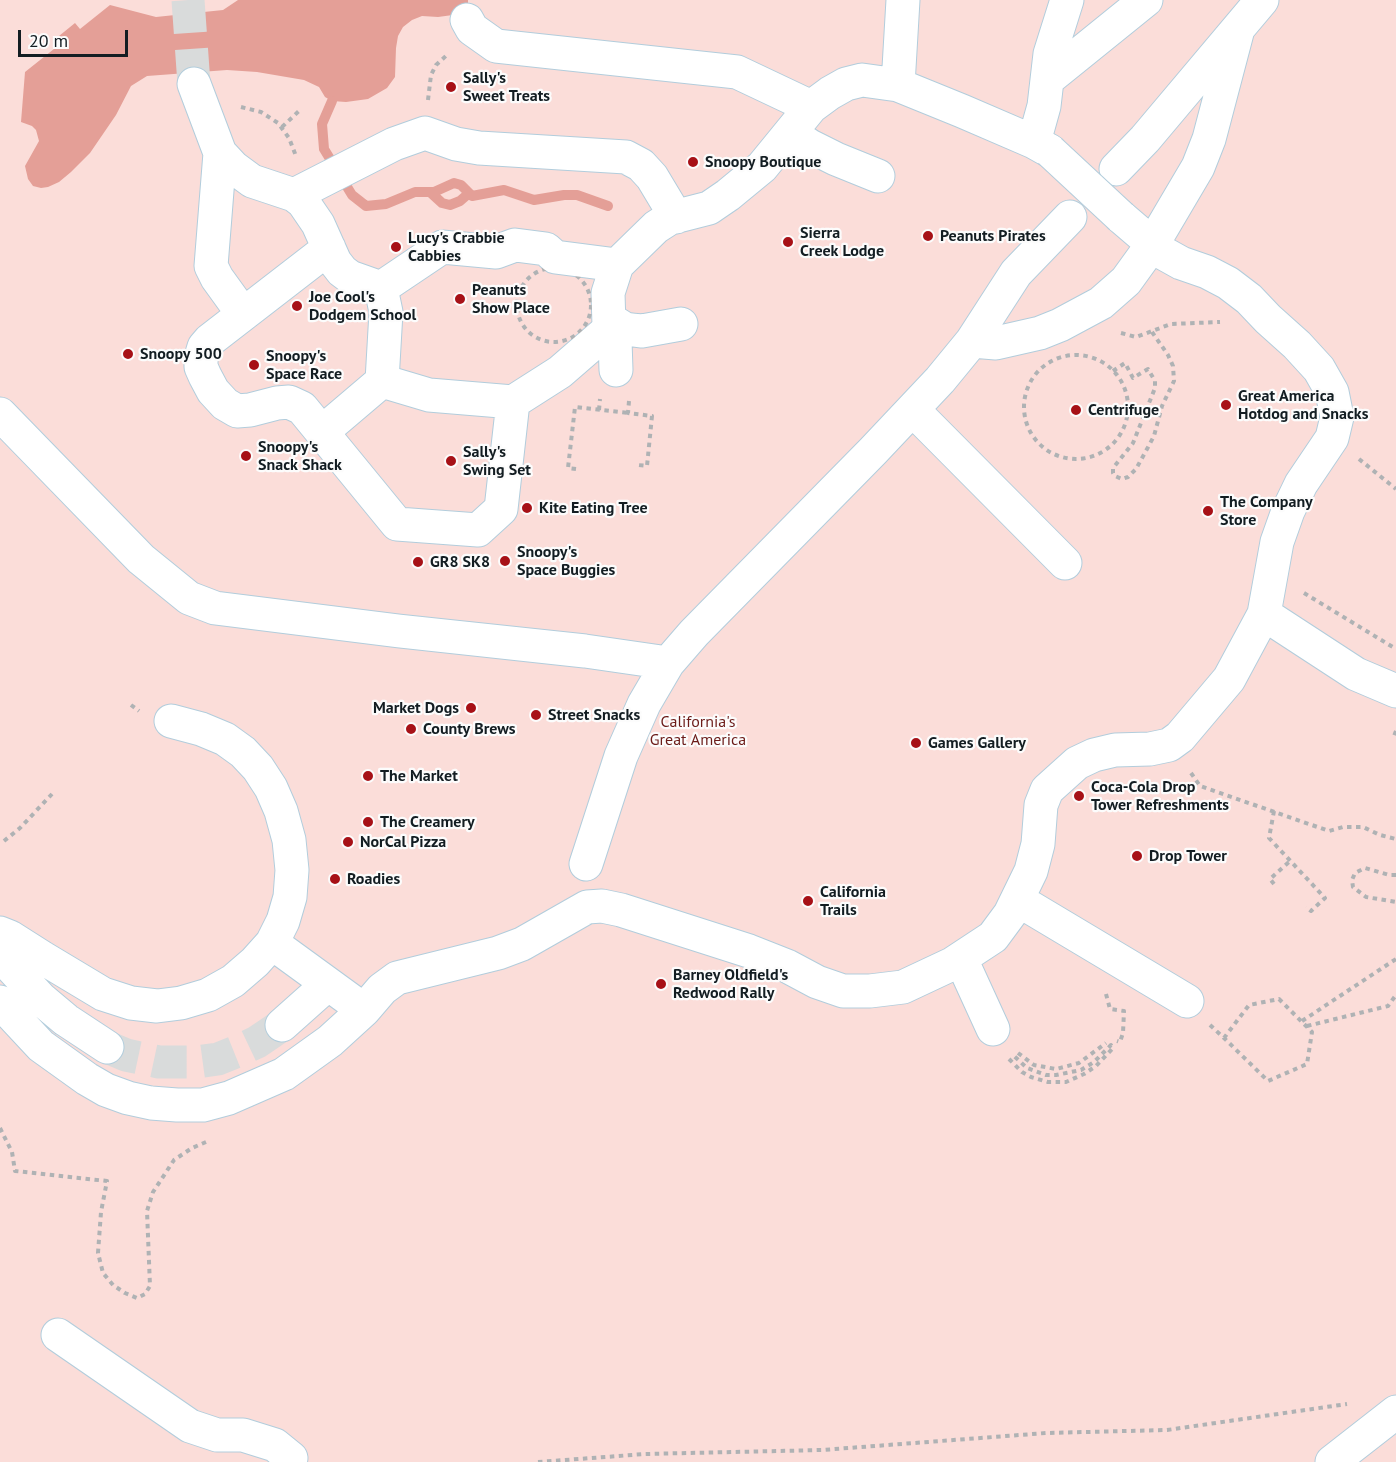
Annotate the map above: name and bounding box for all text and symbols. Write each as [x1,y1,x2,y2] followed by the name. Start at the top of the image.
[21,18,130,56] scale bar
[29,29,68,52] text: 20 m
[463,68,550,106] place label: Sally's Sweet Treats
[444,80,458,94] marker: Sally's Sweet Treats
[705,152,821,172] place label: Snoopy Boutique
[686,155,700,169] marker: Snoopy Boutique
[800,223,884,261] place label: Sierra Creek Lodge
[940,226,1046,246] place label: Peanuts Pirates
[408,228,505,266] place label: Lucy's Crabbie Cabbies
[921,229,935,243] marker: Peanuts Pirates
[781,235,795,249] marker: Sierra Creek Lodge
[389,240,403,254] marker: Lucy's Crabbie Cabbies
[472,280,550,318] place label: Peanuts Show Place
[309,287,416,325] place label: Joe Cool's Dodgem School
[453,292,467,306] marker: Peanuts Show Place
[290,299,304,313] marker: Joe Cool's Dodgem School
[140,344,222,364] place label: Snoopy 500
[266,346,342,384] place label: Snoopy's Space Race
[121,347,135,361] marker: Snoopy 500
[247,358,261,372] marker: Snoopy's Space Race
[1238,386,1368,424] place label: Great America Hotdog and Snacks
[1219,398,1233,412] marker: Great America Hotdog and Snacks
[1088,400,1159,420] place label: Centrifuge
[1069,403,1083,417] marker: Centrifuge
[258,437,342,475] place label: Snoopy's Snack Shack
[463,442,531,480] place label: Sally's Swing Set
[239,449,253,463] marker: Snoopy's Snack Shack
[444,454,458,468] marker: Sally's Swing Set
[1220,492,1313,530] place label: The Company Store
[539,498,648,518] place label: Kite Eating Tree
[520,501,534,515] marker: Kite Eating Tree
[1201,504,1215,518] marker: The Company Store
[517,542,615,580] place label: Snoopy's Space Buggies
[430,552,490,572] place label: GR8 SK8
[498,554,512,568] marker: Snoopy's Space Buggies
[411,555,425,569] marker: GR8 SK8
[373,698,459,718] place label: Market Dogs
[464,701,478,715] marker: Market Dogs
[548,705,640,725] place label: Street Snacks
[529,708,543,722] marker: Street Snacks
[650,712,746,750] park label: California's Great America
[423,719,516,739] place label: County Brews
[404,722,418,736] marker: County Brews
[928,733,1026,753] place label: Games Gallery
[909,736,923,750] marker: Games Gallery
[380,766,458,786] place label: The Market
[361,769,375,783] marker: The Market
[1091,777,1229,815] place label: Coca-Cola Drop Tower Refreshments
[1072,789,1086,803] marker: Coca-Cola Drop Tower Refreshments
[380,812,475,832] place label: The Creamery
[361,815,375,829] marker: The Creamery
[360,832,446,852] place label: NorCal Pizza
[341,835,355,849] marker: NorCal Pizza
[1149,846,1227,866] place label: Drop Tower
[1130,849,1144,863] marker: Drop Tower
[347,869,400,889] place label: Roadies
[328,872,342,886] marker: Roadies
[820,882,886,920] place label: California Trails
[801,894,815,908] marker: California Trails
[673,965,788,1003] place label: Barney Oldfield's Redwood Rally
[654,977,668,991] marker: Barney Oldfield's Redwood Rally

